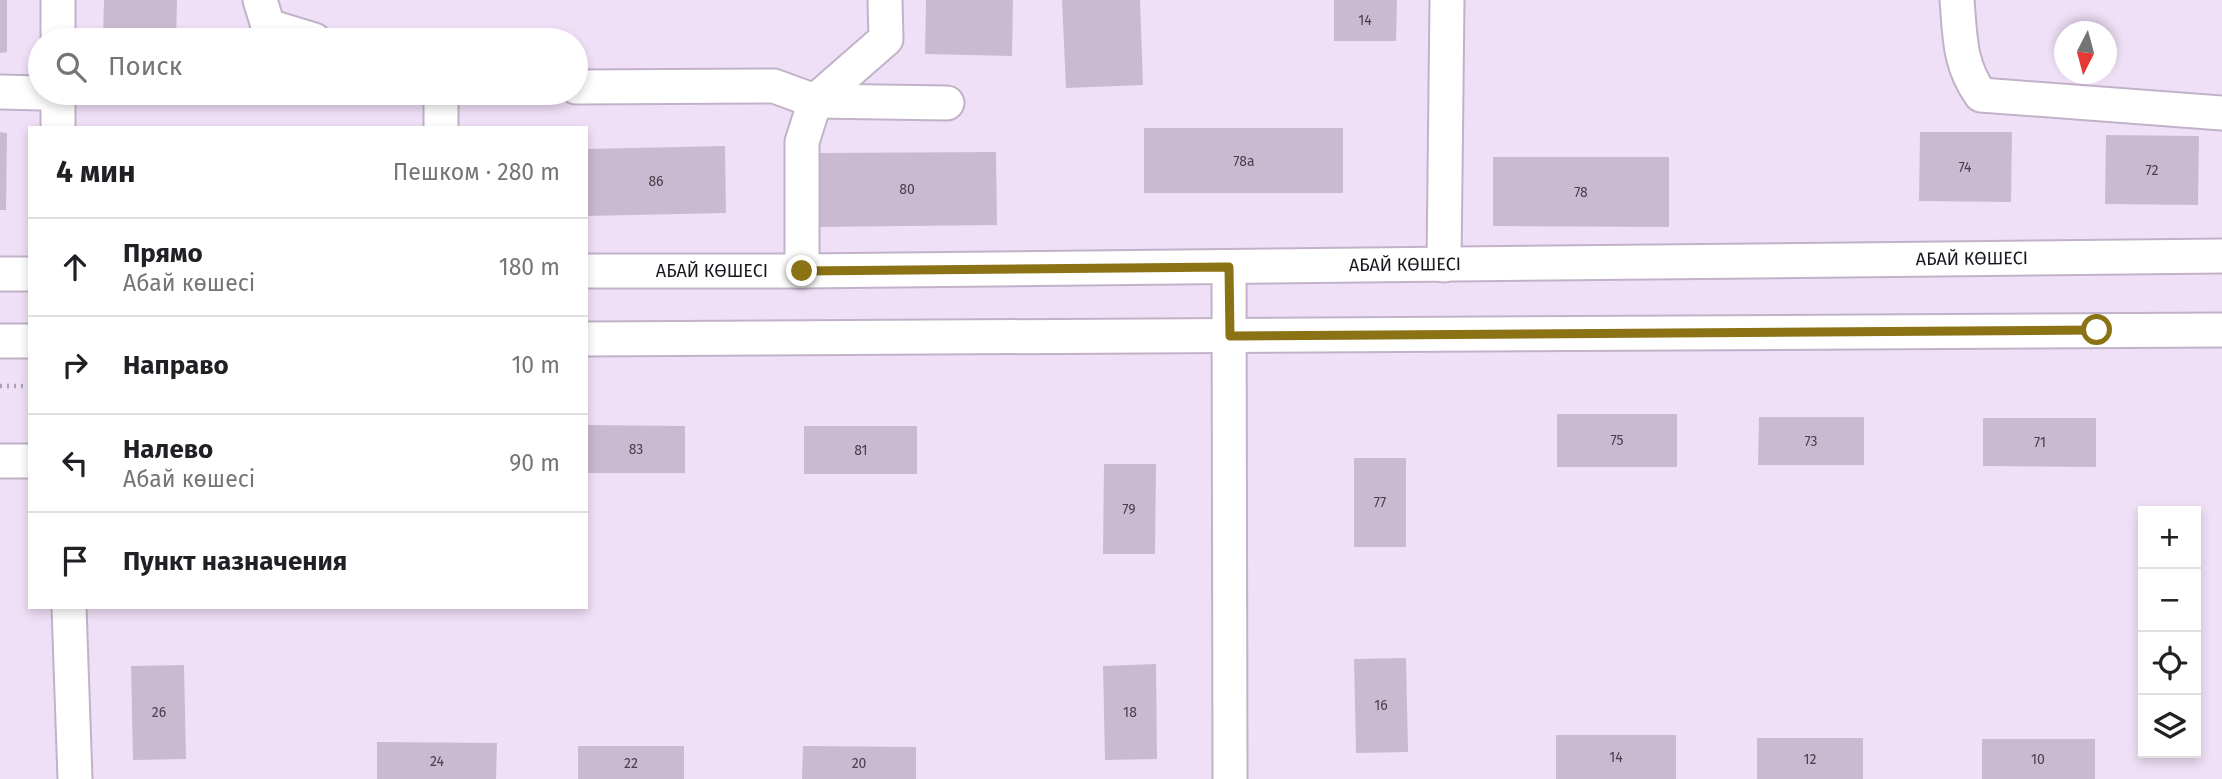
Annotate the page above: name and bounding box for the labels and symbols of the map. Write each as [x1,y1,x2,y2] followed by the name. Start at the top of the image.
[1358,12,1372,29] house number: 14
[2054,21,2117,84] north arrow
[1233,153,1255,170] house number: 78а
[1958,159,1972,176] house number: 74
[2146,162,2159,179] house number: 72
[648,173,664,190] house number: 86
[899,181,915,198] house number: 80
[1574,184,1588,201] house number: 78
[1916,247,2028,270] street label: АБАЙ КӨШЕСІ
[1349,253,1461,276] street label: АБАЙ КӨШЕСІ
[786,255,817,286] route end
[656,260,768,282] street label: АБАЙ КӨШЕСІ
[2081,314,2112,345] route start
[1610,432,1624,449] house number: 75
[1804,433,1818,450] house number: 73
[2034,434,2046,451] house number: 71
[629,441,643,458] house number: 83
[854,442,868,459] house number: 81
[1374,494,1386,511] house number: 77
[1122,501,1136,518] house number: 79
[1374,697,1388,714] house number: 16
[152,704,166,721] house number: 26
[1123,704,1137,721] house number: 18
[1609,749,1623,766] house number: 14
[1804,751,1817,768] house number: 12
[2031,751,2045,768] house number: 10
[430,753,445,770] house number: 24
[624,755,638,772] house number: 22
[852,755,867,772] house number: 20

